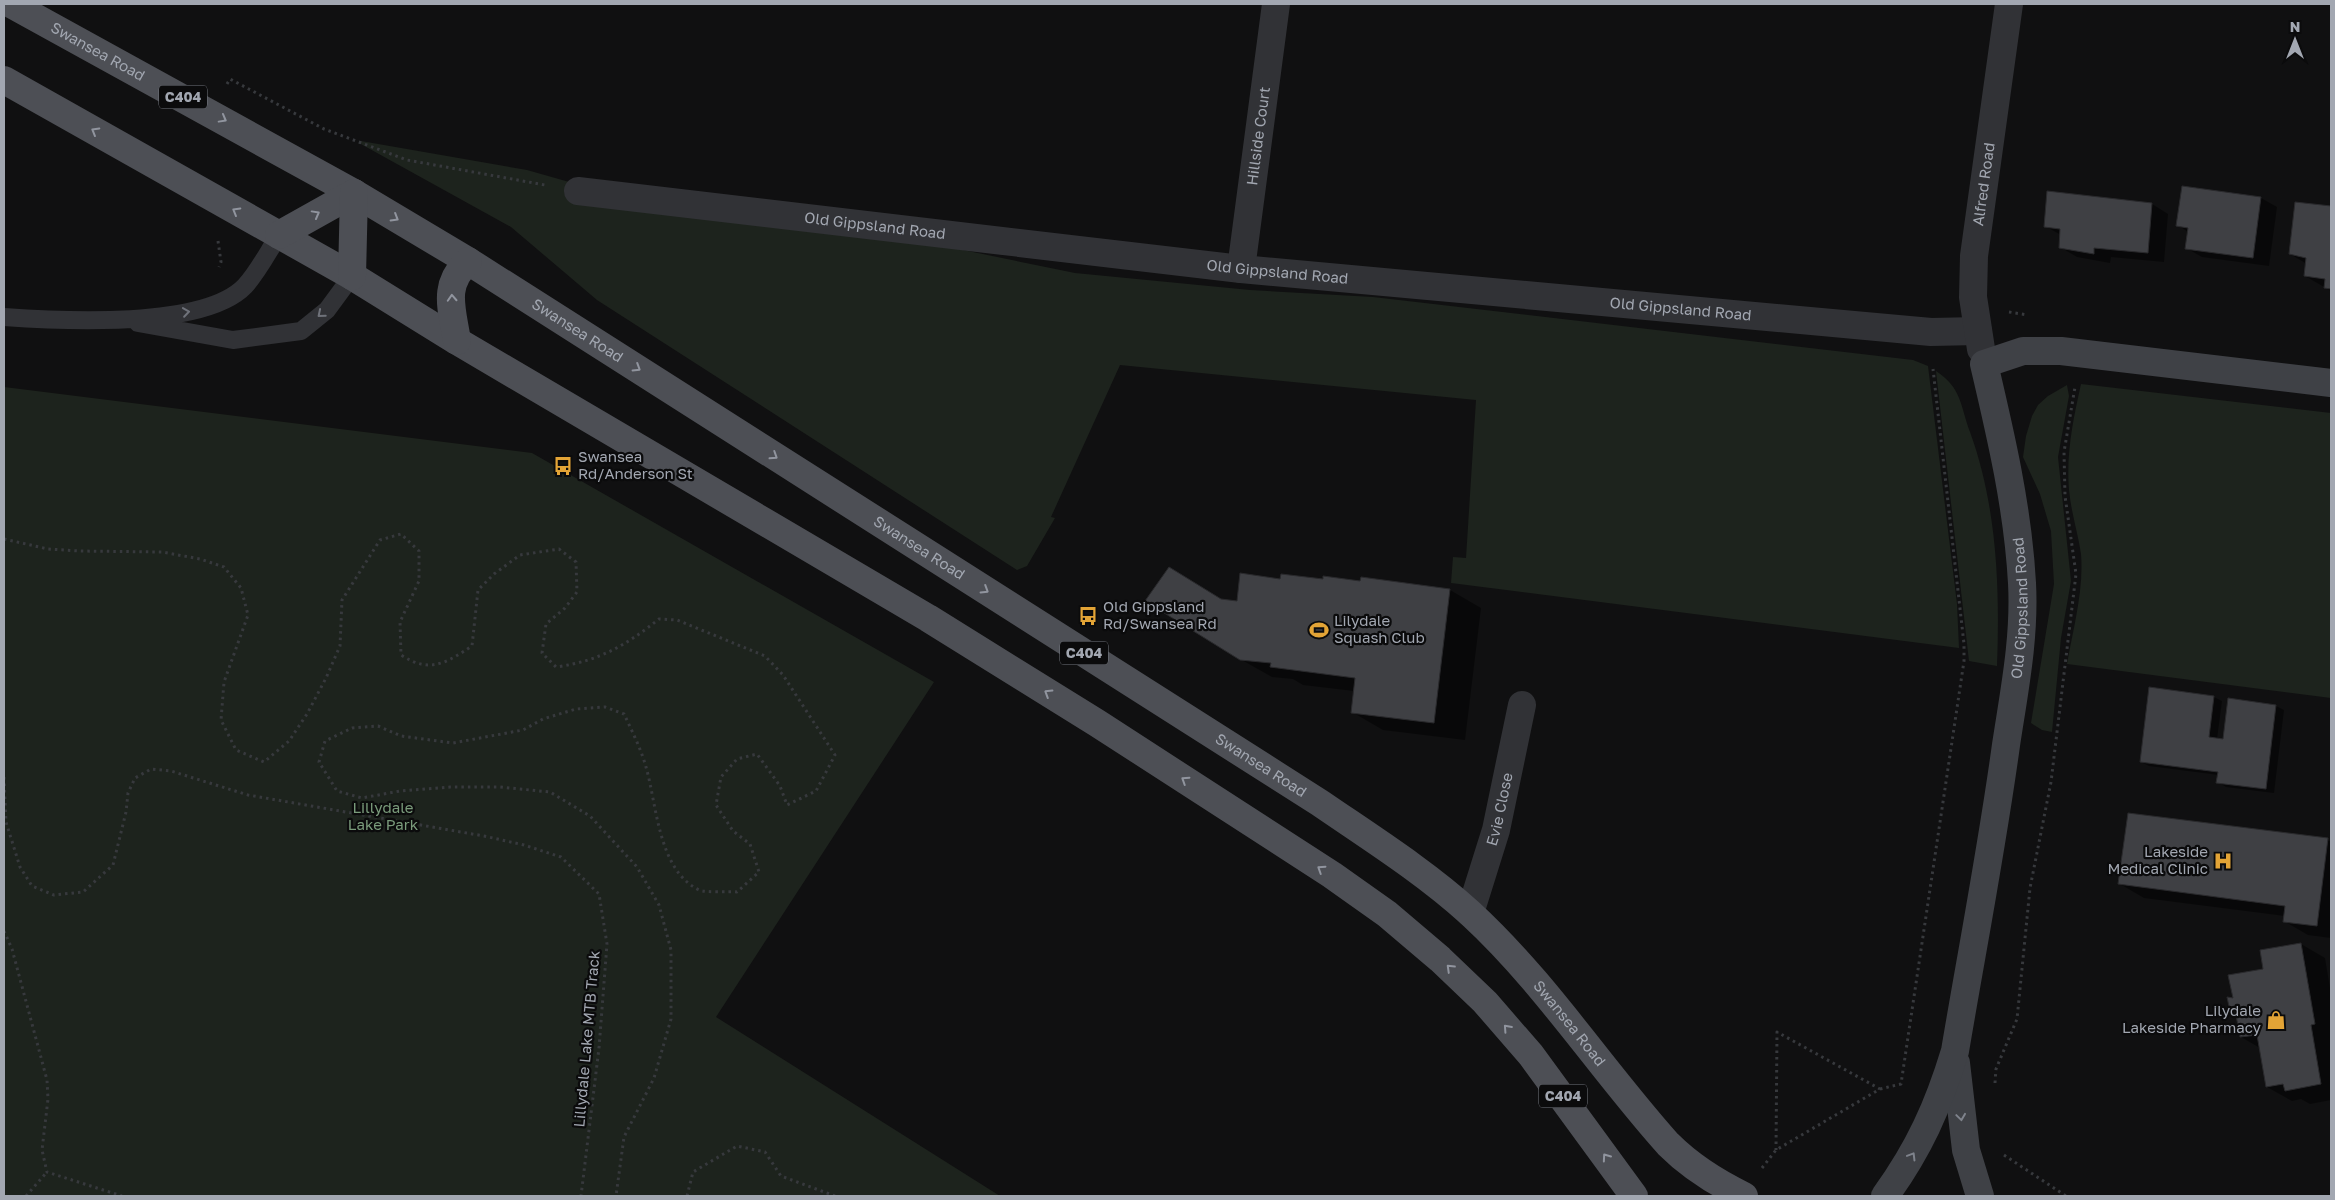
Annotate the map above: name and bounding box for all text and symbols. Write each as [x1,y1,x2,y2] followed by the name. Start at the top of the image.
[2270,15,2320,65] north arrow
[48,18,148,84] street label: Swansea Road
[2290,18,2300,35] text: N
[159,85,207,108] road number: C404
[1242,86,1273,186] street label: Hillside Court
[218,113,227,123] one-way arrow
[91,127,100,137] one-way arrow
[1968,141,1998,227] street label: Alfred Road
[233,207,242,217] one-way arrow
[803,208,947,242] street label: Old Gippsland Road
[311,210,320,220] one-way arrow
[390,211,399,221] one-way arrow
[1206,255,1349,287] street label: Old Gippsland Road
[1609,293,1752,324] street label: Old Gippsland Road
[446,294,457,302] one-way arrow
[529,294,627,365] street label: Swansea Road
[183,307,191,318] one-way arrow
[318,308,327,317] one-way arrow
[632,362,641,372] one-way arrow
[578,447,693,482] place label: Swansea Rd/Anderson St
[769,450,778,459] one-way arrow
[552,455,574,477] bus stop icon: Swansea Rd/Anderson St
[871,511,969,583] street label: Swansea Road
[2006,536,2031,680] street label: Old Gippsland Road
[980,584,989,593] one-way arrow
[1103,597,1217,632] place label: Old Gippsland Rd/Swansea Rd
[1077,605,1099,627] bus stop icon: Old Gippsland Rd/Swansea Rd
[1334,611,1425,646] place label: Lilydale Squash Club
[1308,619,1330,641] sports icon: Lilydale Squash Club
[1060,641,1108,664] road number: C404
[1044,690,1054,699] one-way arrow
[1212,729,1310,800] street label: Swansea Road
[1482,771,1516,848] street label: Evie Close
[1181,777,1190,787] one-way arrow
[348,798,419,833] park label: Lillydale Lake Park
[2108,842,2208,877] place label: Lakeside Medical Clinic
[2212,850,2234,872] hospital icon: Lakeside Medical Clinic
[1318,865,1327,875] one-way arrow
[569,949,603,1128] street label: Lillydale Lake MTB Track
[1446,965,1455,974] one-way arrow
[1530,976,1610,1069] street label: Swansea Road
[2122,1001,2262,1036] place label: Lilydale Lakeside Pharmacy
[2265,1009,2287,1031] shop icon: Lilydale Lakeside Pharmacy
[1504,1024,1513,1033] one-way arrow
[1539,1084,1587,1108] road number: C404
[1955,1114,1966,1122] one-way arrow
[1906,1152,1916,1161] one-way arrow
[1603,1153,1612,1163] one-way arrow

